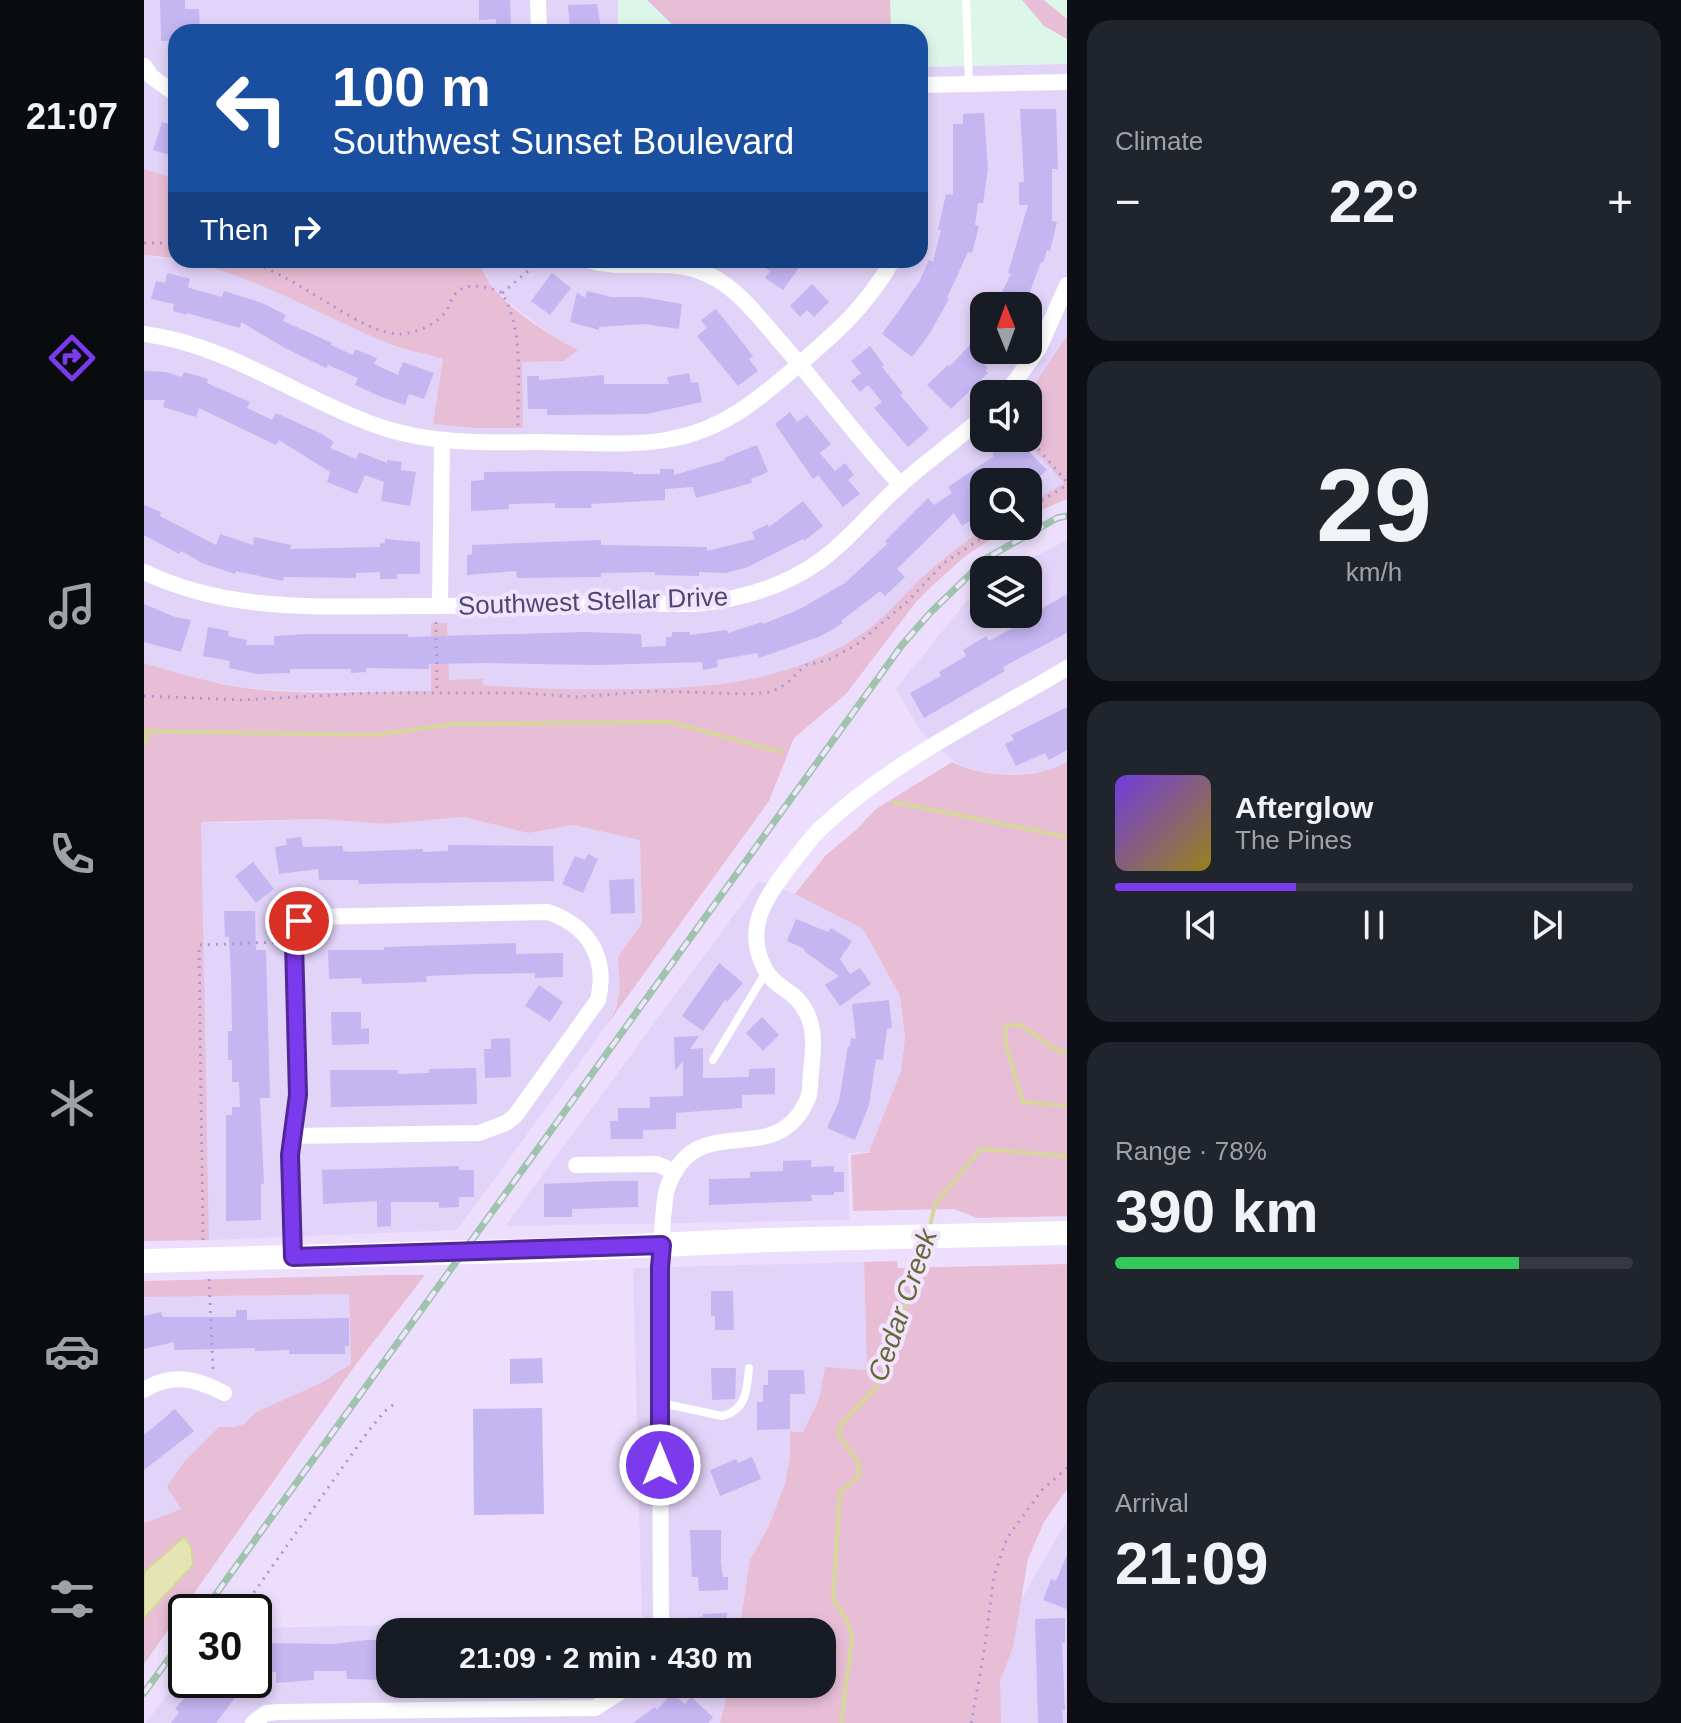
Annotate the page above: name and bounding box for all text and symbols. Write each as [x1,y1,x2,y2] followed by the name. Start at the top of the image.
[332,55,491,118] text: 100 m
[200,56,304,160] icon: left
[26,96,118,137] text: 21:07
[332,121,794,162] text: Southwest Sunset Boulevard
[1115,126,1203,156] text: Climate
[1329,168,1419,235] text: 22°
[1115,177,1141,226] text: −
[1607,177,1633,226] text: +
[284,208,328,252] icon: right
[200,213,268,246] text: Then
[970,292,1042,364] north arrow
[970,292,1042,628] map controls
[44,330,100,386] icon: directions
[970,380,1042,452] button: sound
[1316,447,1432,563] text: 29
[970,468,1042,540] button: search
[970,556,1042,628] button: layers
[1346,557,1402,587] text: km/h
[44,578,100,634] icon: music
[457,581,729,621] street label: Southwest Stellar Drive
[1235,791,1373,824] text: Afterglow
[1235,825,1352,855] text: The Pines
[44,826,100,882] icon: phone
[265,887,333,955] pin
[277,899,321,943] icon: arrive
[1179,903,1223,947] icon: previous
[1352,903,1396,947] icon: pause
[1525,903,1569,947] icon: next
[44,1075,100,1131] icon: climate
[1115,1136,1267,1166] text: Range · 78%
[1115,1178,1319,1245] text: 390 km
[862,1223,944,1385] water label: Cedar Creek
[44,1323,100,1379] icon: car
[618,1423,702,1507] position arrow
[1115,1488,1189,1518] text: Arrival
[1115,1530,1268,1597] text: 21:09
[44,1571,100,1627] icon: filters
[168,1594,272,1698] speed limit sign: 30
[459,1641,753,1674] text: 21:09 · 2 min · 430 m

